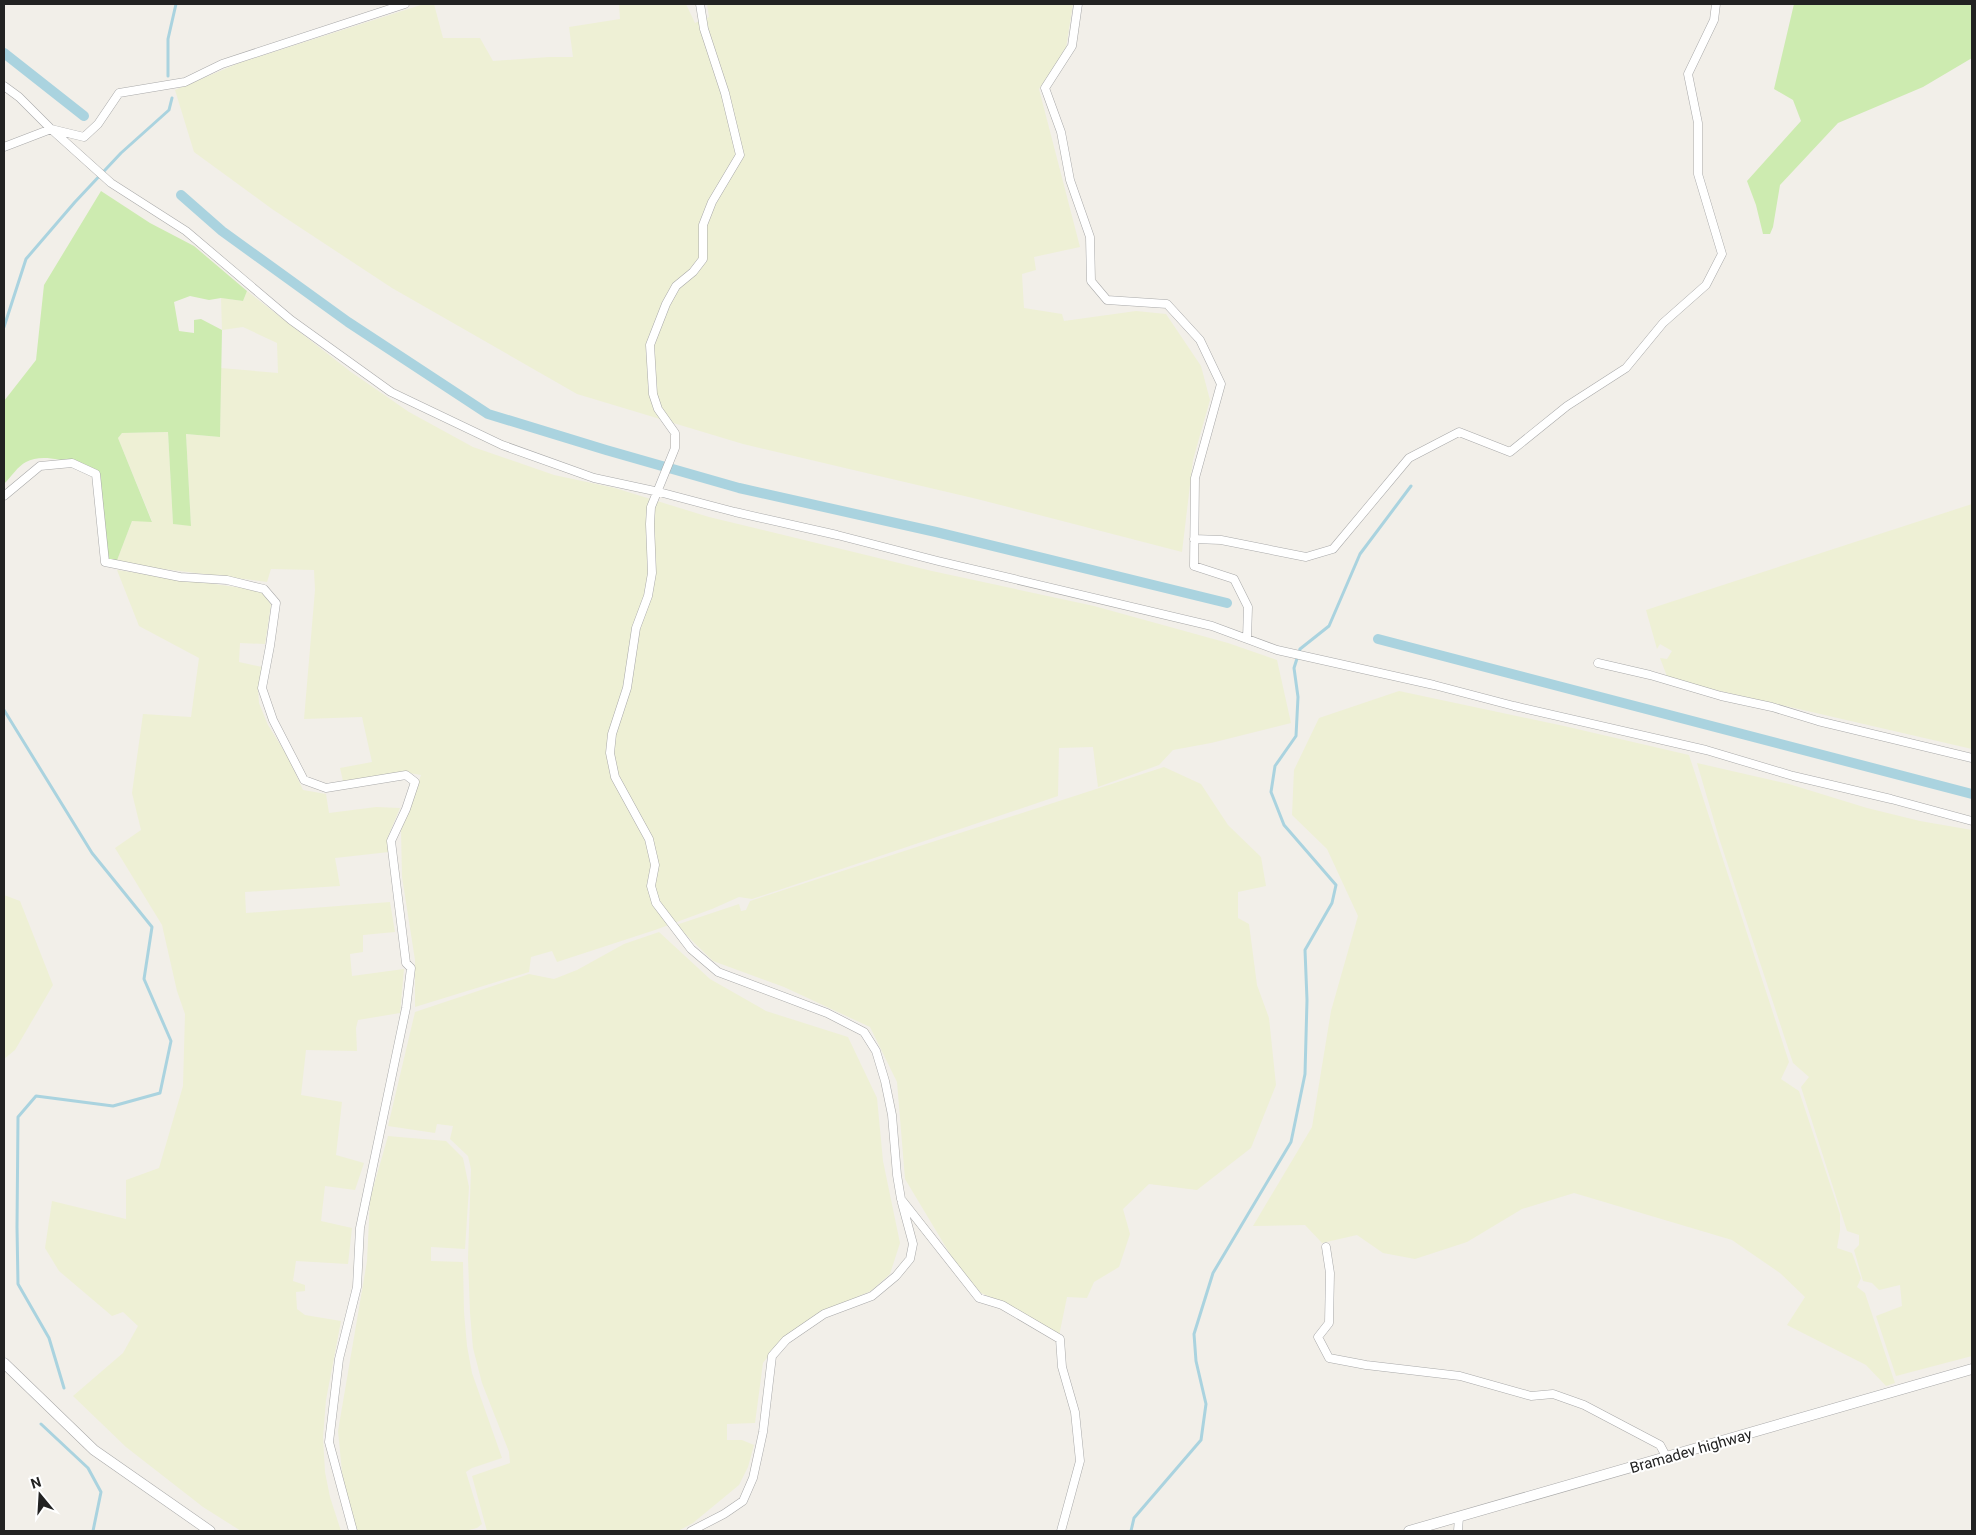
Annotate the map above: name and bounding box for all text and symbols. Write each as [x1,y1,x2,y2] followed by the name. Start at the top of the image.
[1628,1425,1754,1477] street label: Bramadev highway
[15,1470,65,1520] north arrow
[29,1473,43,1492] text: N

